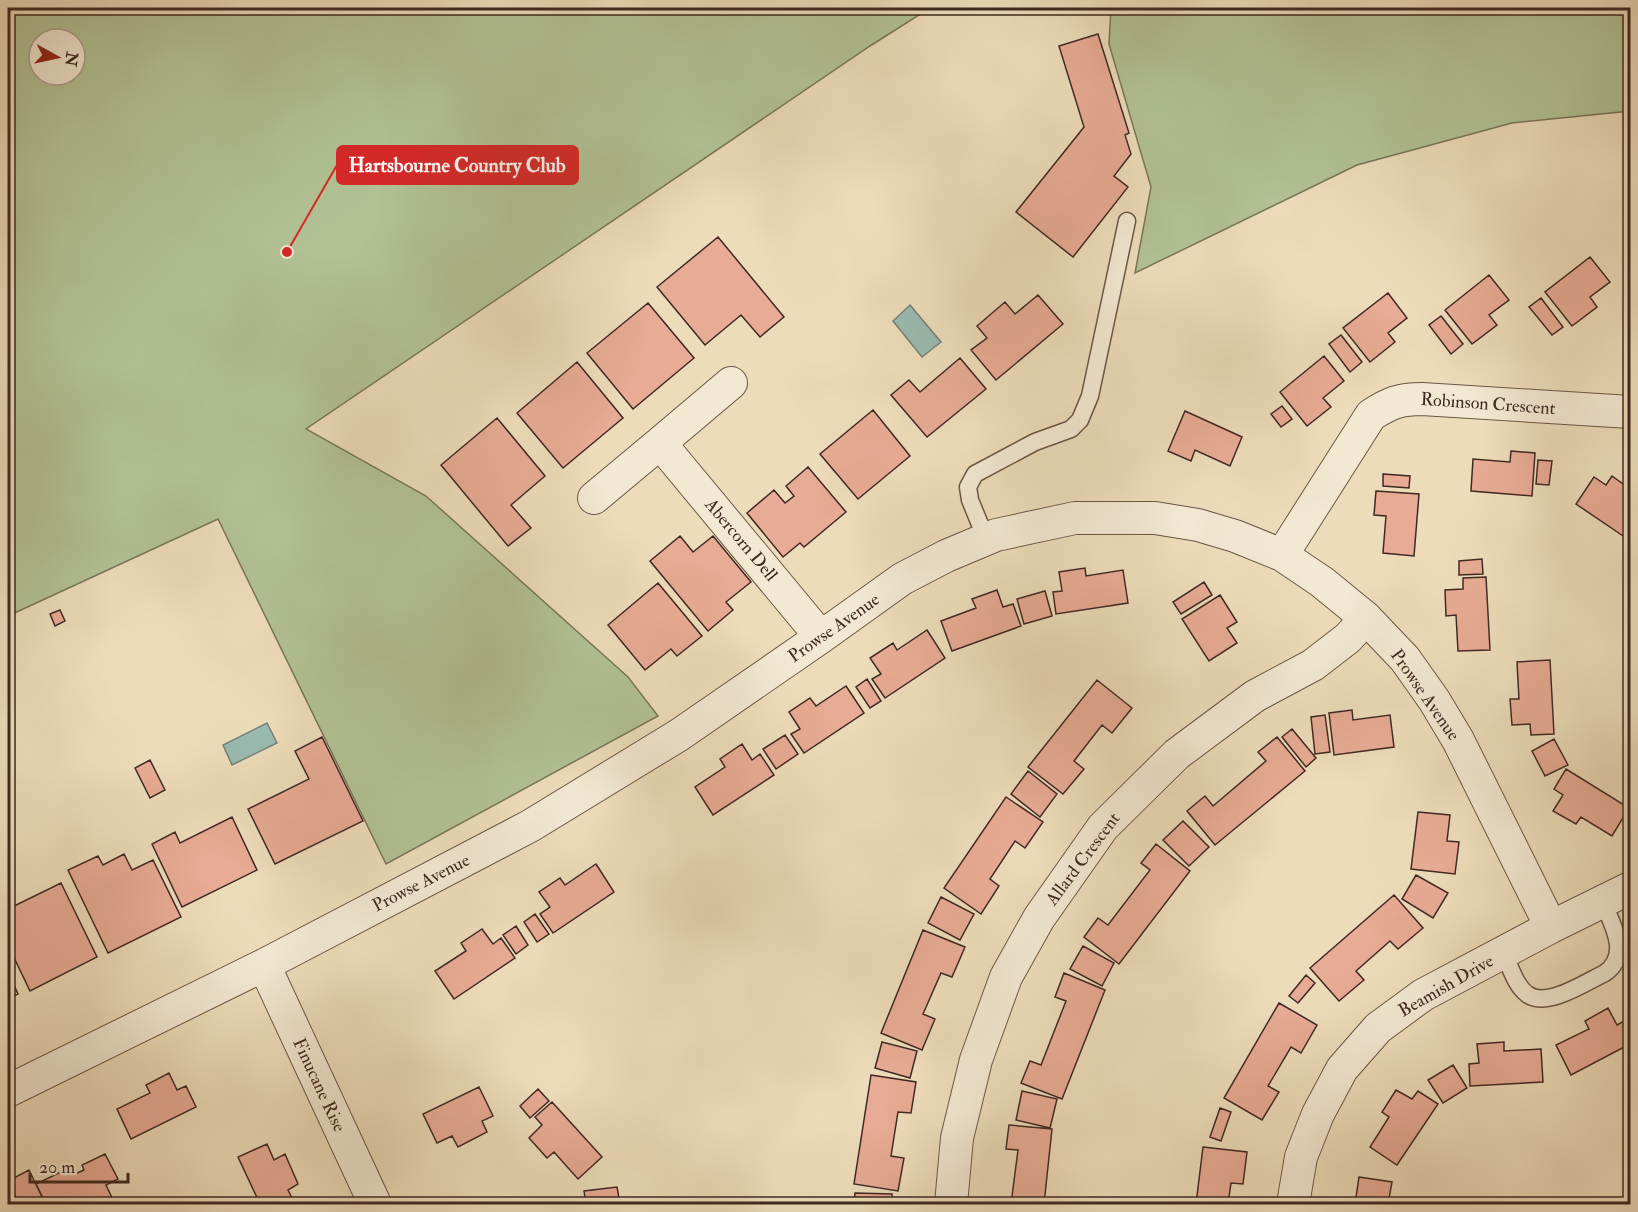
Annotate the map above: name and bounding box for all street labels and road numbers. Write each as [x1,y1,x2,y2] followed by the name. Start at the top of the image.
[1420,388,1556,420] street label: Robinson Crescent
[699,493,783,587] street label: Abercorn Dell
[784,588,885,668] street label: Prowse Avenue
[1385,645,1465,746] street label: Prowse Avenue
[1040,808,1126,911] street label: Allard Crescent
[368,848,474,917] street label: Prowse Avenue
[1394,949,1498,1022] street label: Beamish Drive
[287,1034,351,1136] street label: Finucane Rise

